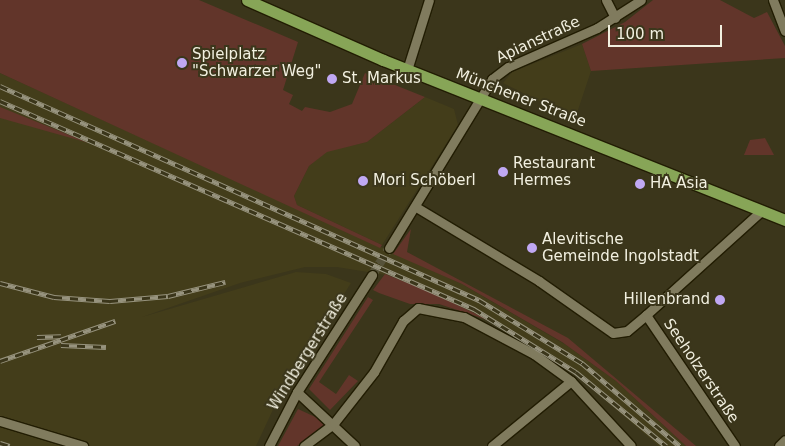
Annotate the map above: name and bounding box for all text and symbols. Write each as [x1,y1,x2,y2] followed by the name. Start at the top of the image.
[493,13,583,67] street label: Apianstraße
[610,15,724,47] scale bar
[616,25,664,43] text: 100 m
[192,45,321,80] place label: Spielplatz "Schwarzer Weg"
[176,57,188,69] marker: Spielplatz "Schwarzer Weg"
[453,65,589,131] street label: Münchener Straße
[342,70,421,88] place label: St. Markus
[326,73,338,85] marker: St. Markus
[513,154,595,189] place label: Restaurant Hermes
[497,166,509,178] marker: Restaurant Hermes
[373,172,476,190] place label: Mori Schöberl
[357,175,369,187] marker: Mori Schöberl
[650,175,708,193] place label: HA Asia
[634,178,646,190] marker: HA Asia
[542,230,699,265] place label: Alevitische Gemeinde Ingolstadt
[526,242,538,254] marker: Alevitische Gemeinde Ingolstadt
[265,290,351,414] street label: Windbergerstraße
[624,291,710,309] place label: Hillenbrand
[714,294,726,306] marker: Hillenbrand
[659,315,743,427] street label: Seeholzerstraße

